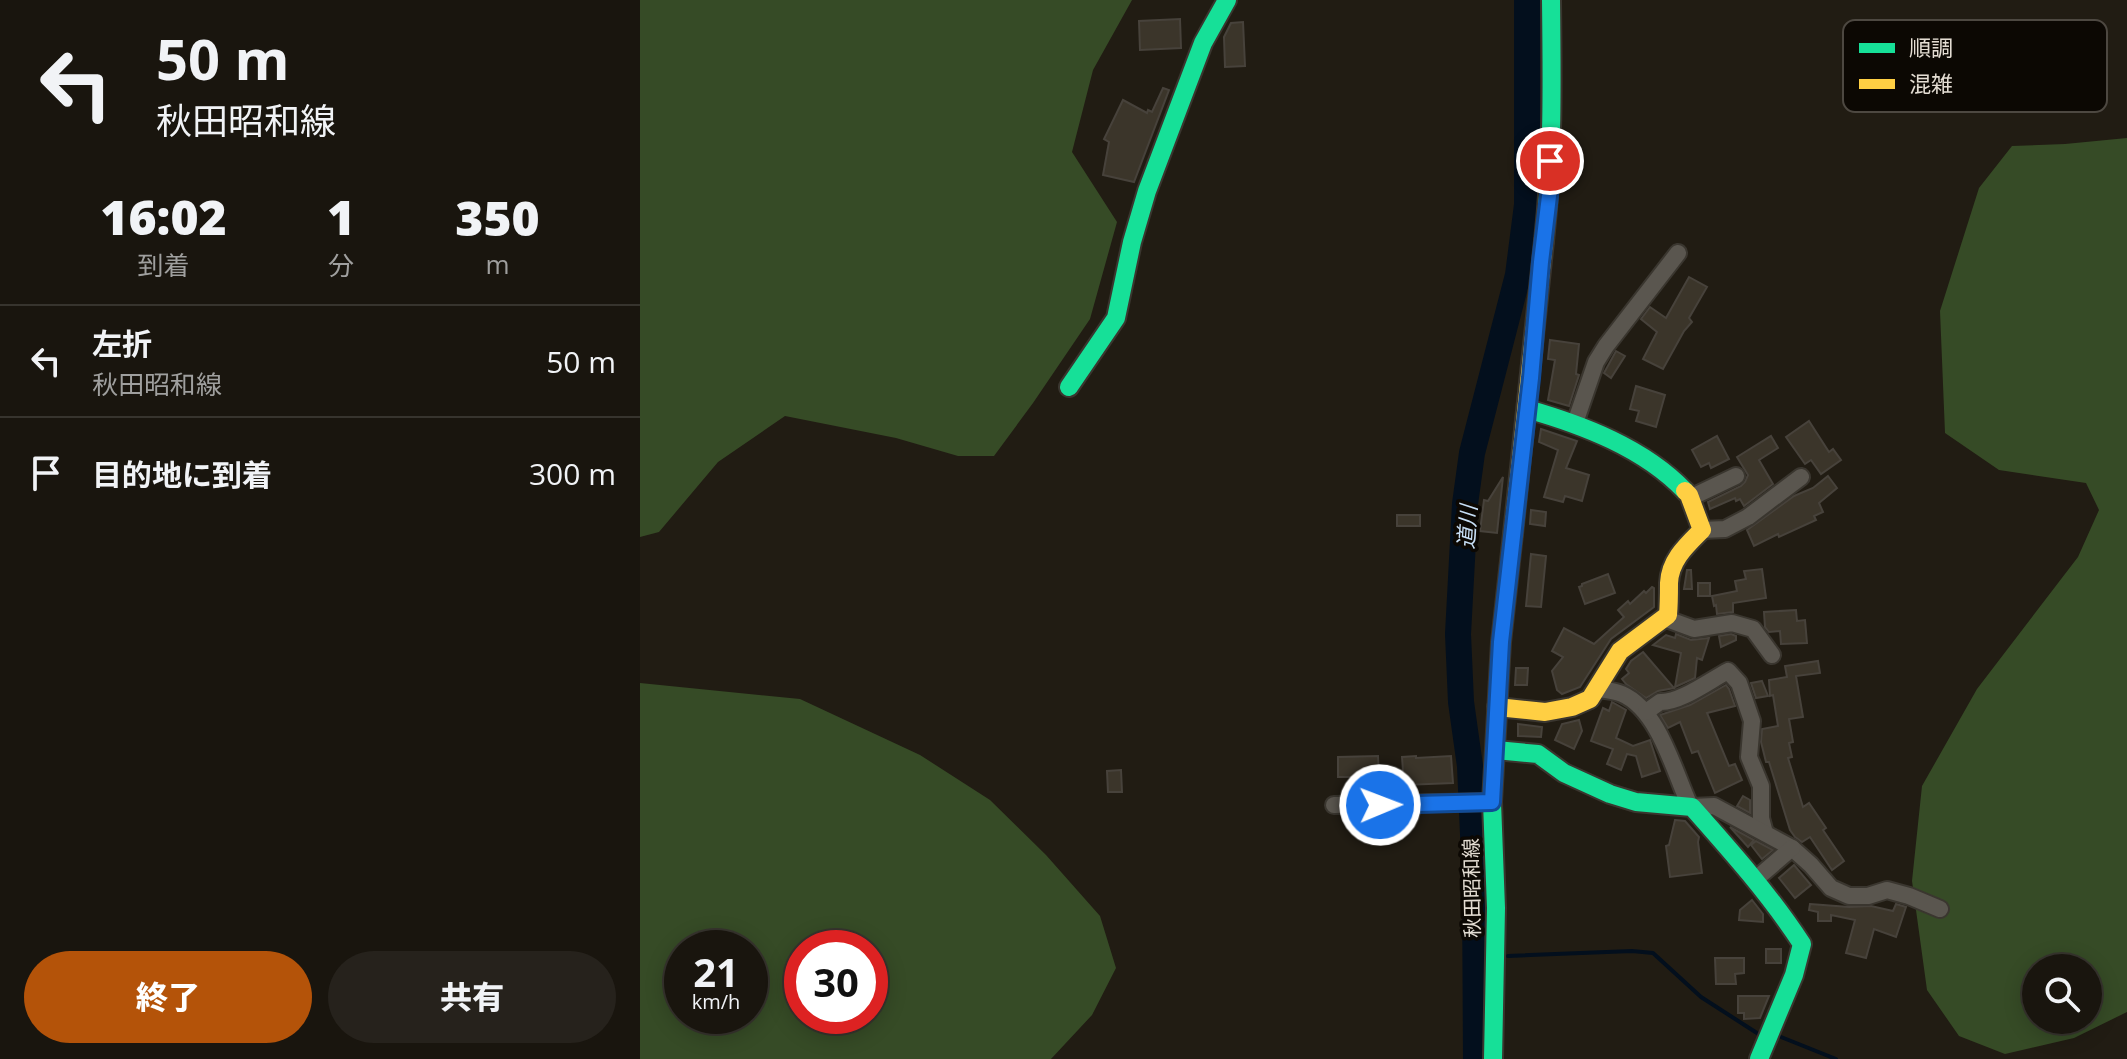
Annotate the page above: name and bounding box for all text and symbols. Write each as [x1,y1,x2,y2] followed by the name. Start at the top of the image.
[156,20,290,96] text: 50 m
[1843,20,2107,112] legend
[24,32,128,136] icon: left
[1909,32,1953,62] text: 順調
[1909,68,1953,98] text: 混雑
[156,96,336,145] text: 秋田昭和線
[1516,127,1584,195] pin
[1528,139,1572,183] icon: arrive
[100,184,227,249] text: 16:02
[327,184,355,249] text: 1
[455,185,540,250] text: 350
[485,246,510,282] text: m
[137,247,189,283] text: 到着
[328,247,354,283] text: 分
[92,323,152,364] text: 左折
[24,339,68,383] icon: left
[546,341,616,382] text: 50 m
[92,366,222,402] text: 秋田昭和線
[24,451,68,495] icon: arrive
[529,453,616,494] text: 300 m
[92,454,272,495] text: 目的地に到着
[1450,502,1483,550] water label: 道川
[1338,763,1422,847] position arrow
[1457,838,1486,938] street label: 秋田昭和線
[784,930,888,1034] speed limit sign: 30
[693,944,739,999] text: 21
[24,951,312,1043] button: 終了
[328,951,616,1043] button: 共有
[2022,954,2102,1034] map controls
[2022,954,2102,1034] button: search
[692,988,740,1015] text: km/h

